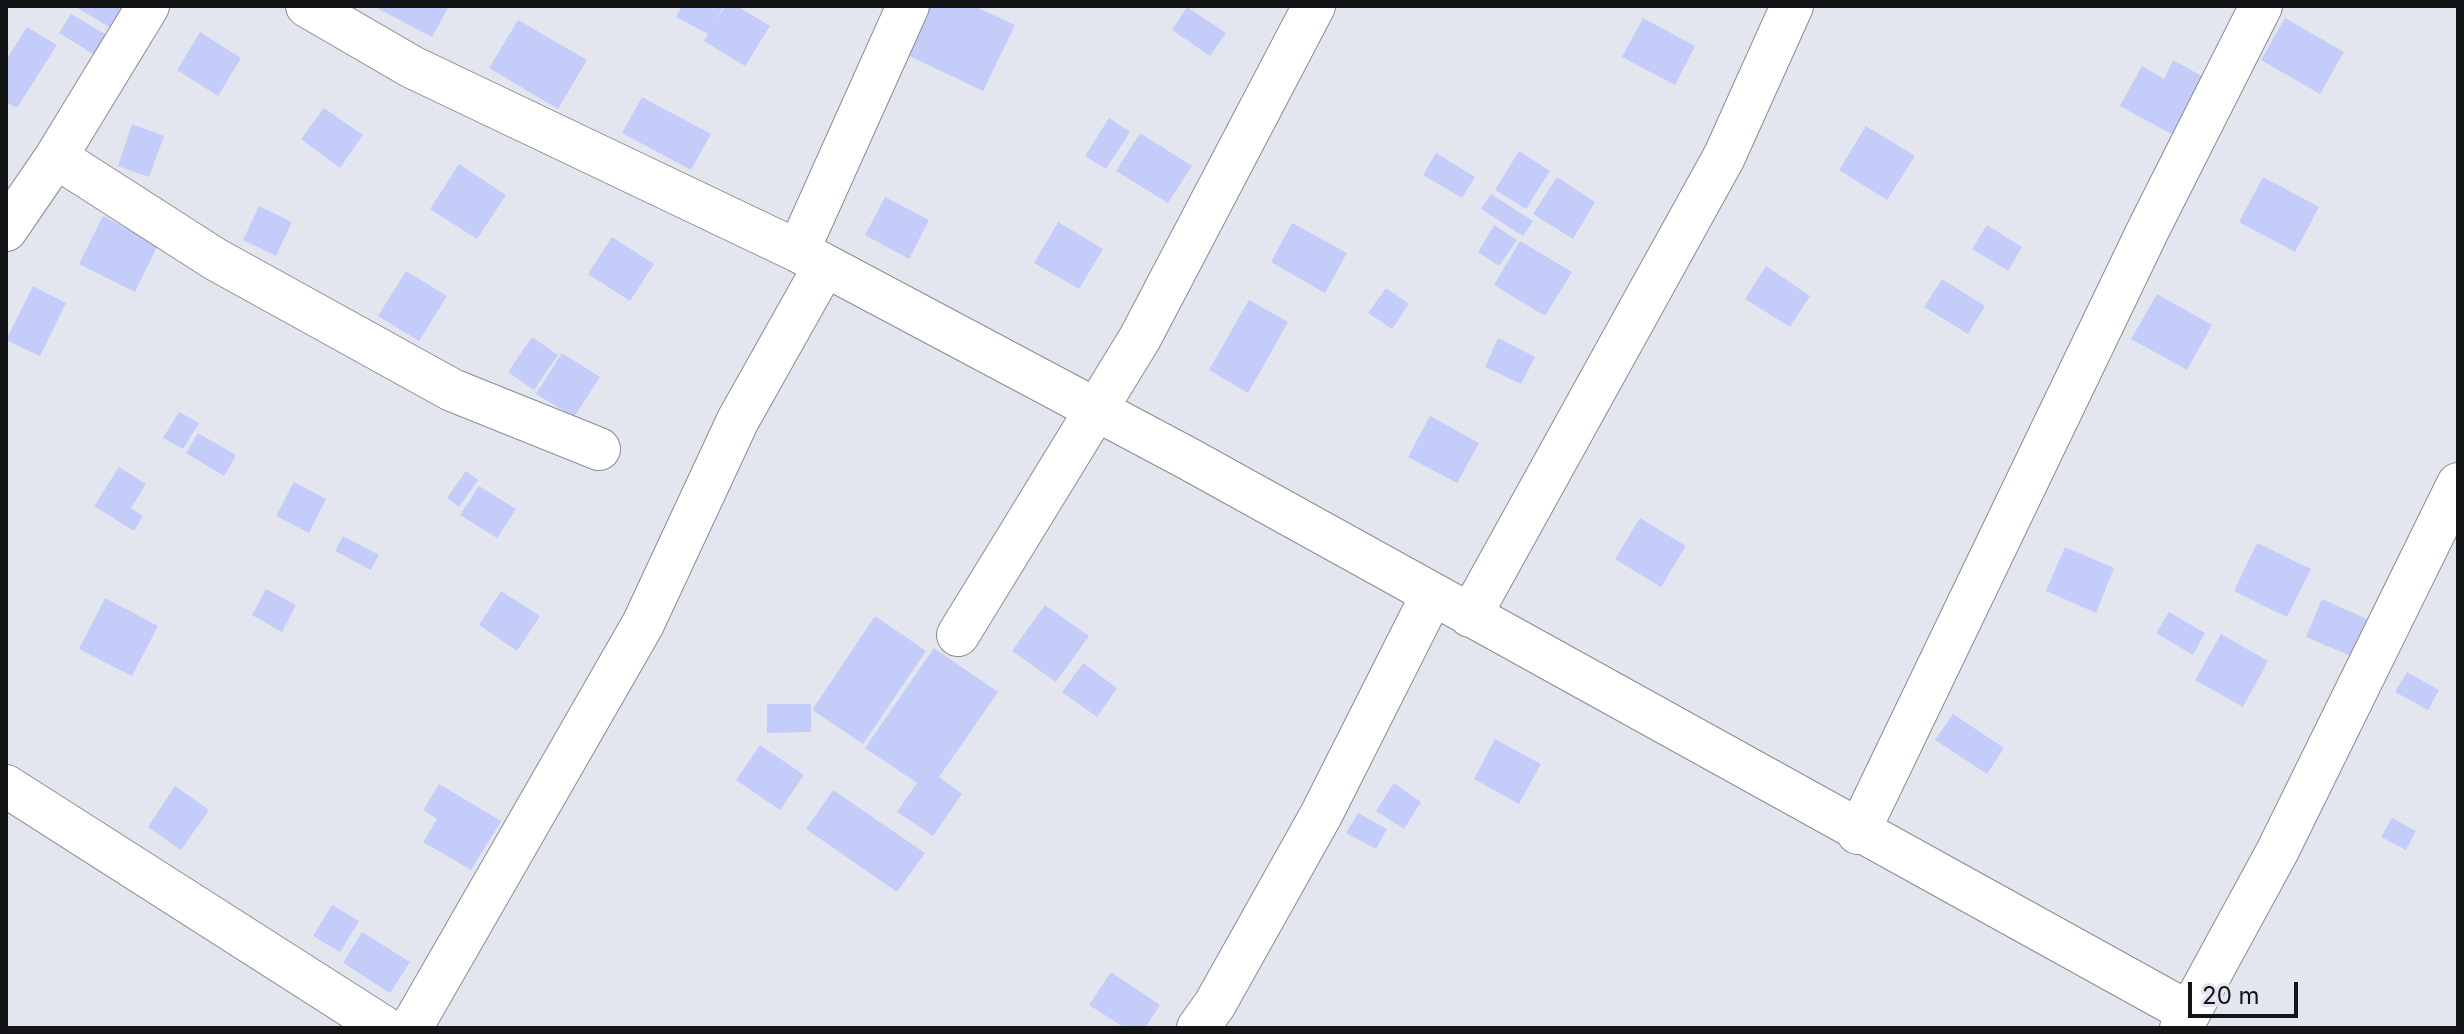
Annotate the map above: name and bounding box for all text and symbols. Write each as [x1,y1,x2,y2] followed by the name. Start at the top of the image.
[2192,966,2302,1016] scale bar
[2202,981,2260,1010] text: 20 m

